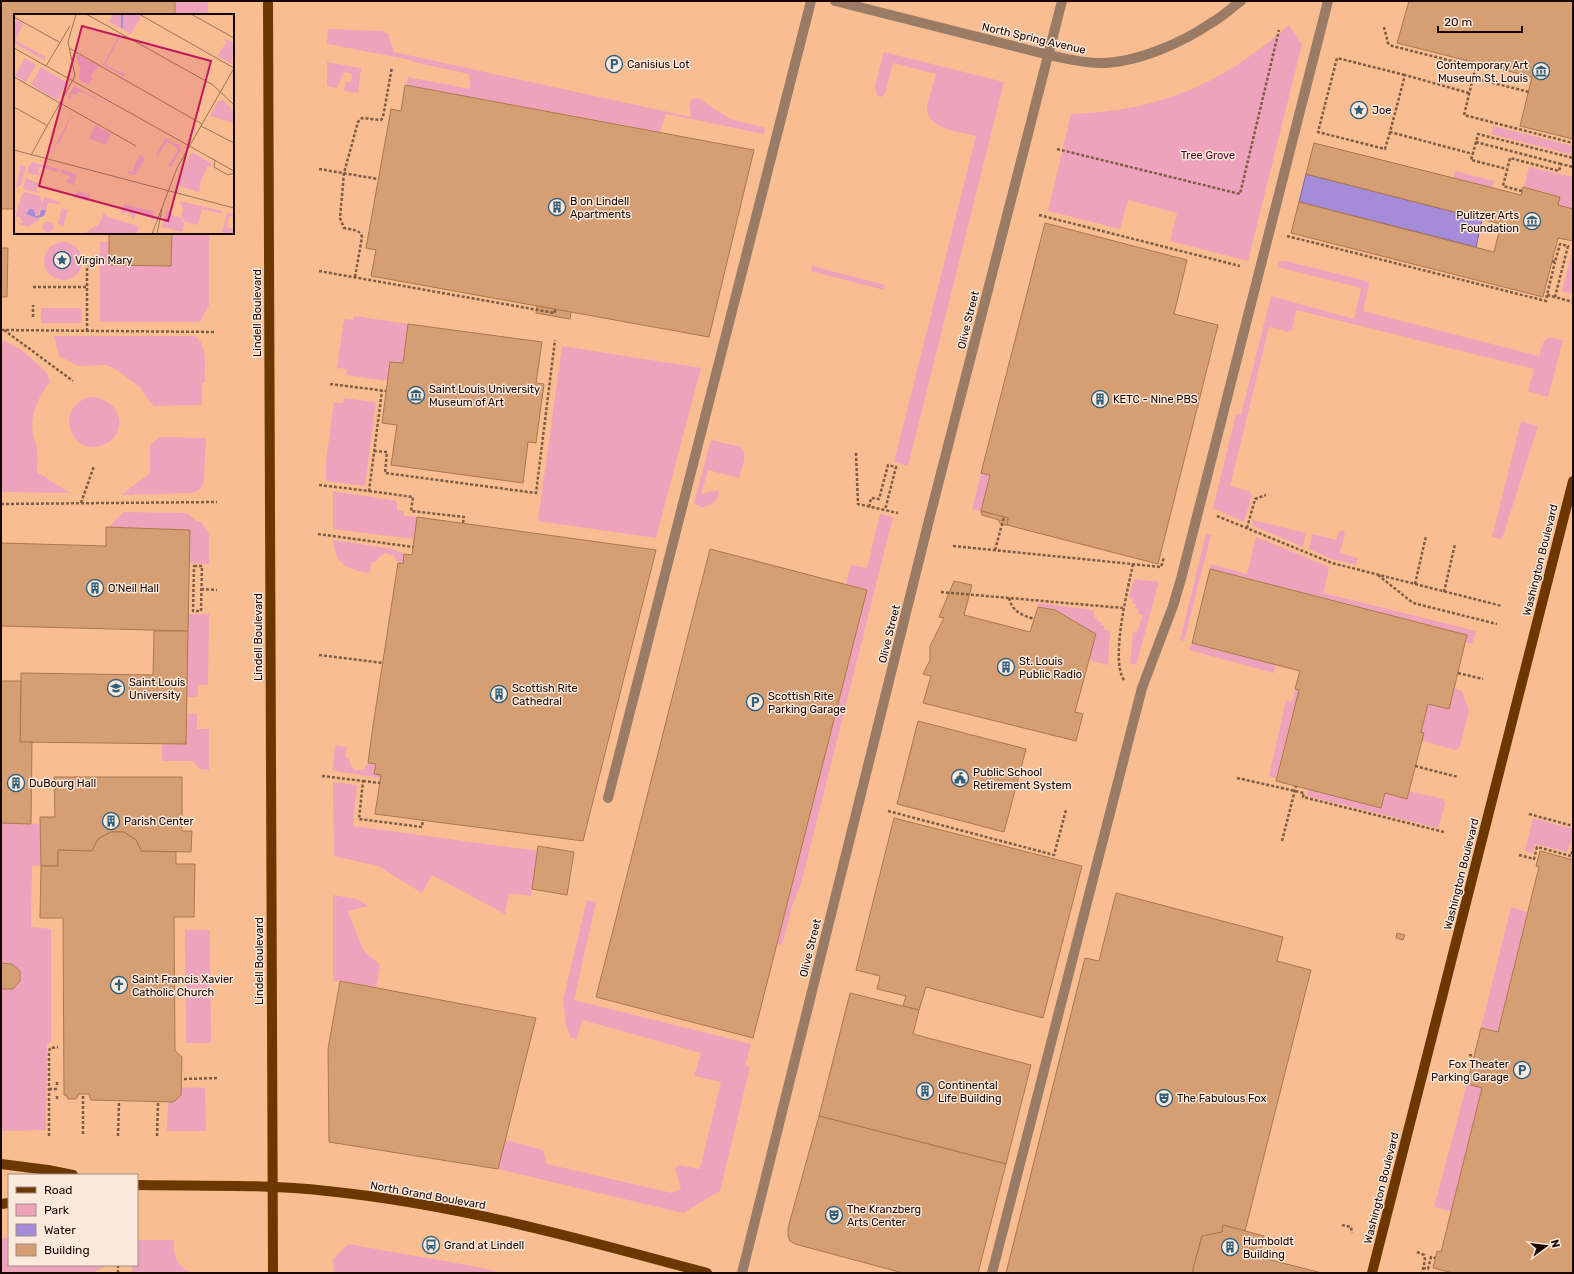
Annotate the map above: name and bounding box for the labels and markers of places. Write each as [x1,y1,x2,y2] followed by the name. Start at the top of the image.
[604,54,624,74] parking icon: Canisius Lot
[627,58,690,71] place label: Canisius Lot
[1436,59,1529,85] place label: Contemporary Art Museum St. Louis
[1531,61,1551,81] museum icon: Contemporary Art Museum St. Louis
[1349,100,1369,120] place icon: Joe
[1372,104,1391,117] place label: Joe
[570,195,631,221] place label: B on Lindell Apartments
[547,197,567,217] building icon: B on Lindell Apartments
[1456,209,1519,235] place label: Pulitzer Arts Foundation
[1522,211,1542,231] museum icon: Pulitzer Arts Foundation
[52,250,72,270] place icon: Virgin Mary
[75,254,133,267] place label: Virgin Mary
[429,383,540,409] place label: Saint Louis University Museum of Art
[406,385,426,405] museum icon: Saint Louis University Museum of Art
[1090,389,1110,409] building icon: KETC - Nine PBS
[1113,393,1198,406] place label: KETC - Nine PBS
[85,578,105,598] building icon: O'Neil Hall
[108,582,159,595] place label: O'Neil Hall
[1019,655,1082,681] place label: St. Louis Public Radio
[996,657,1016,677] building icon: St. Louis Public Radio
[129,676,186,702] place label: Saint Louis University
[106,678,126,698] school or university icon: Saint Louis University
[512,682,578,708] place label: Scottish Rite Cathedral
[489,684,509,704] building icon: Scottish Rite Cathedral
[768,690,846,716] place label: Scottish Rite Parking Garage
[745,692,765,712] parking icon: Scottish Rite Parking Garage
[973,766,1072,792] place label: Public School Retirement System
[950,768,970,788] public building icon: Public School Retirement System
[6,773,26,793] building icon: DuBourg Hall
[29,777,96,790] place label: DuBourg Hall
[101,811,121,831] building icon: Parish Center
[124,815,194,828] place label: Parish Center
[132,973,234,999] place label: Saint Francis Xavier Catholic Church
[109,975,129,995] church icon: Saint Francis Xavier Catholic Church
[1431,1058,1510,1084] place label: Fox Theater Parking Garage
[1512,1060,1532,1080] parking icon: Fox Theater Parking Garage
[938,1079,1002,1105] place label: Continental Life Building
[915,1081,935,1101] building icon: Continental Life Building
[1154,1088,1174,1108] theatre icon: The Fabulous Fox
[1177,1092,1266,1105] place label: The Fabulous Fox
[847,1203,921,1229] place label: The Kranzberg Arts Center
[824,1205,844,1225] theatre icon: The Kranzberg Arts Center
[421,1235,441,1255] bus stop icon: Grand at Lindell
[1243,1235,1294,1261] place label: Humboldt Building
[1220,1237,1240,1257] building icon: Humboldt Building
[444,1239,524,1252] place label: Grand at Lindell

